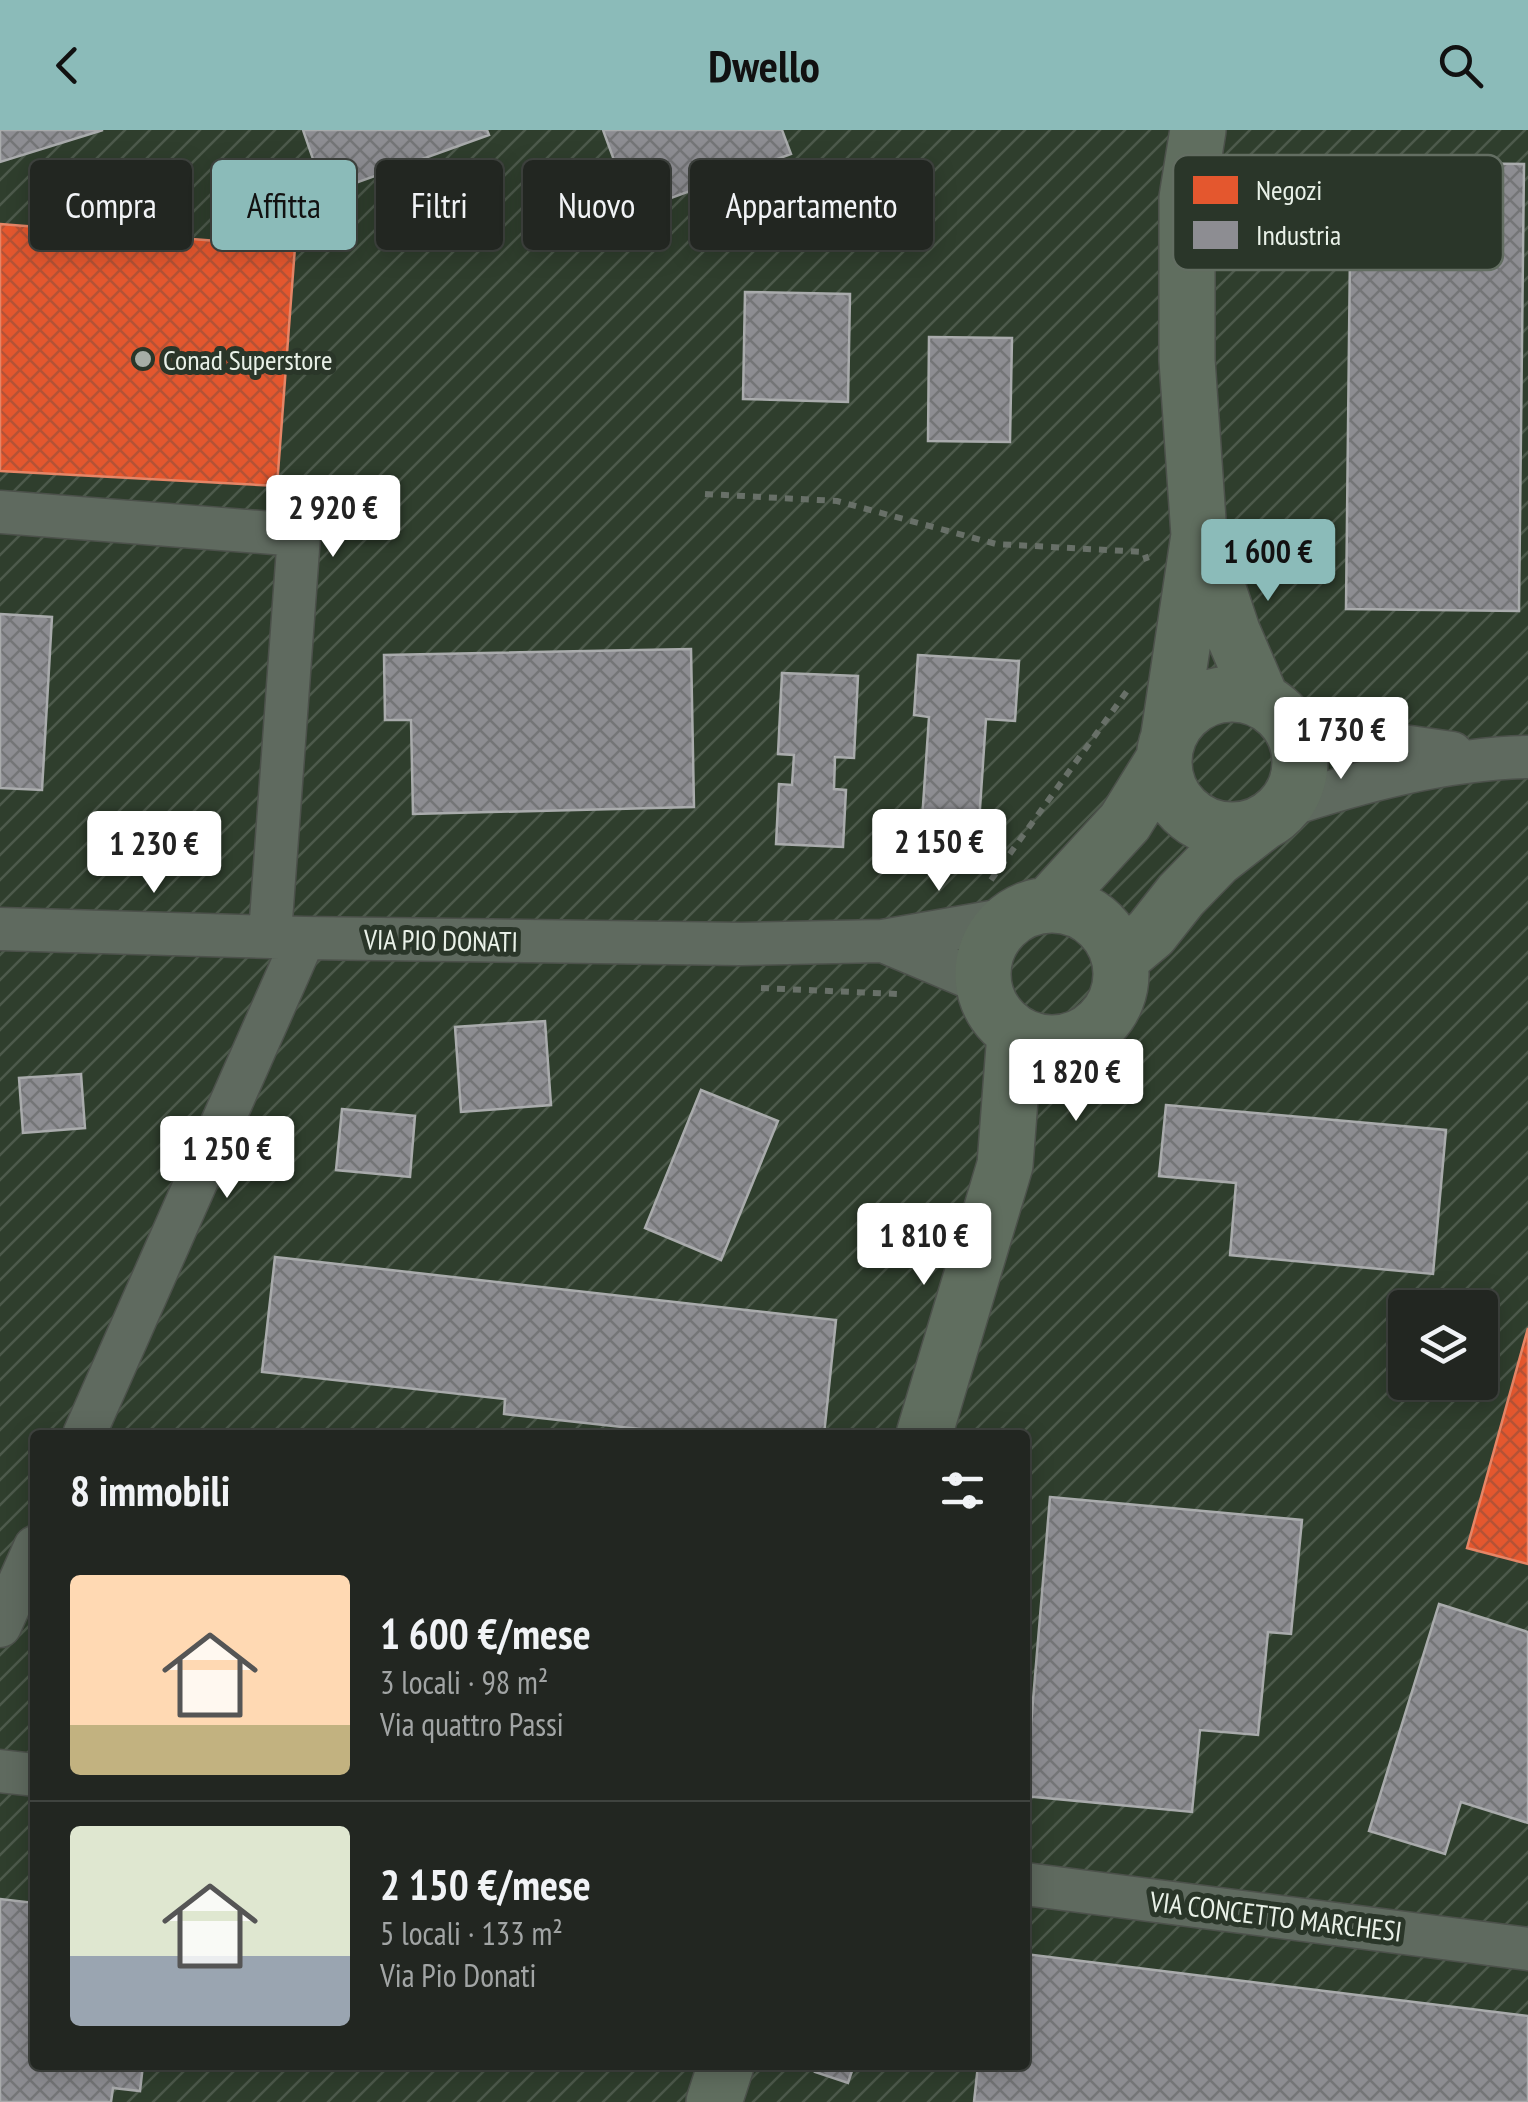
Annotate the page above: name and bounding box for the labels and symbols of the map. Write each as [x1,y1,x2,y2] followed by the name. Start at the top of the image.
[1173,155,1503,270] legend
[1256,171,1322,208] text: Negozi
[1256,216,1341,253] text: Industria
[163,341,333,378] place label: Conad Superstore
[132,348,154,370] marker: Conad Superstore
[241,475,425,560] pin: 2 920 €
[1176,519,1360,604] pin: 1 600 €
[1249,697,1433,782] pin: 1 730 €
[847,809,1031,894] pin: 2 150 €
[62,811,246,896] pin: 1 230 €
[363,920,518,960] street label: VIA PIO DONATI
[984,1039,1168,1124] pin: 1 820 €
[135,1116,319,1201] pin: 1 250 €
[832,1203,1016,1288] pin: 1 810 €
[1147,1882,1404,1950] street label: VIA CONCETTO MARCHESI

